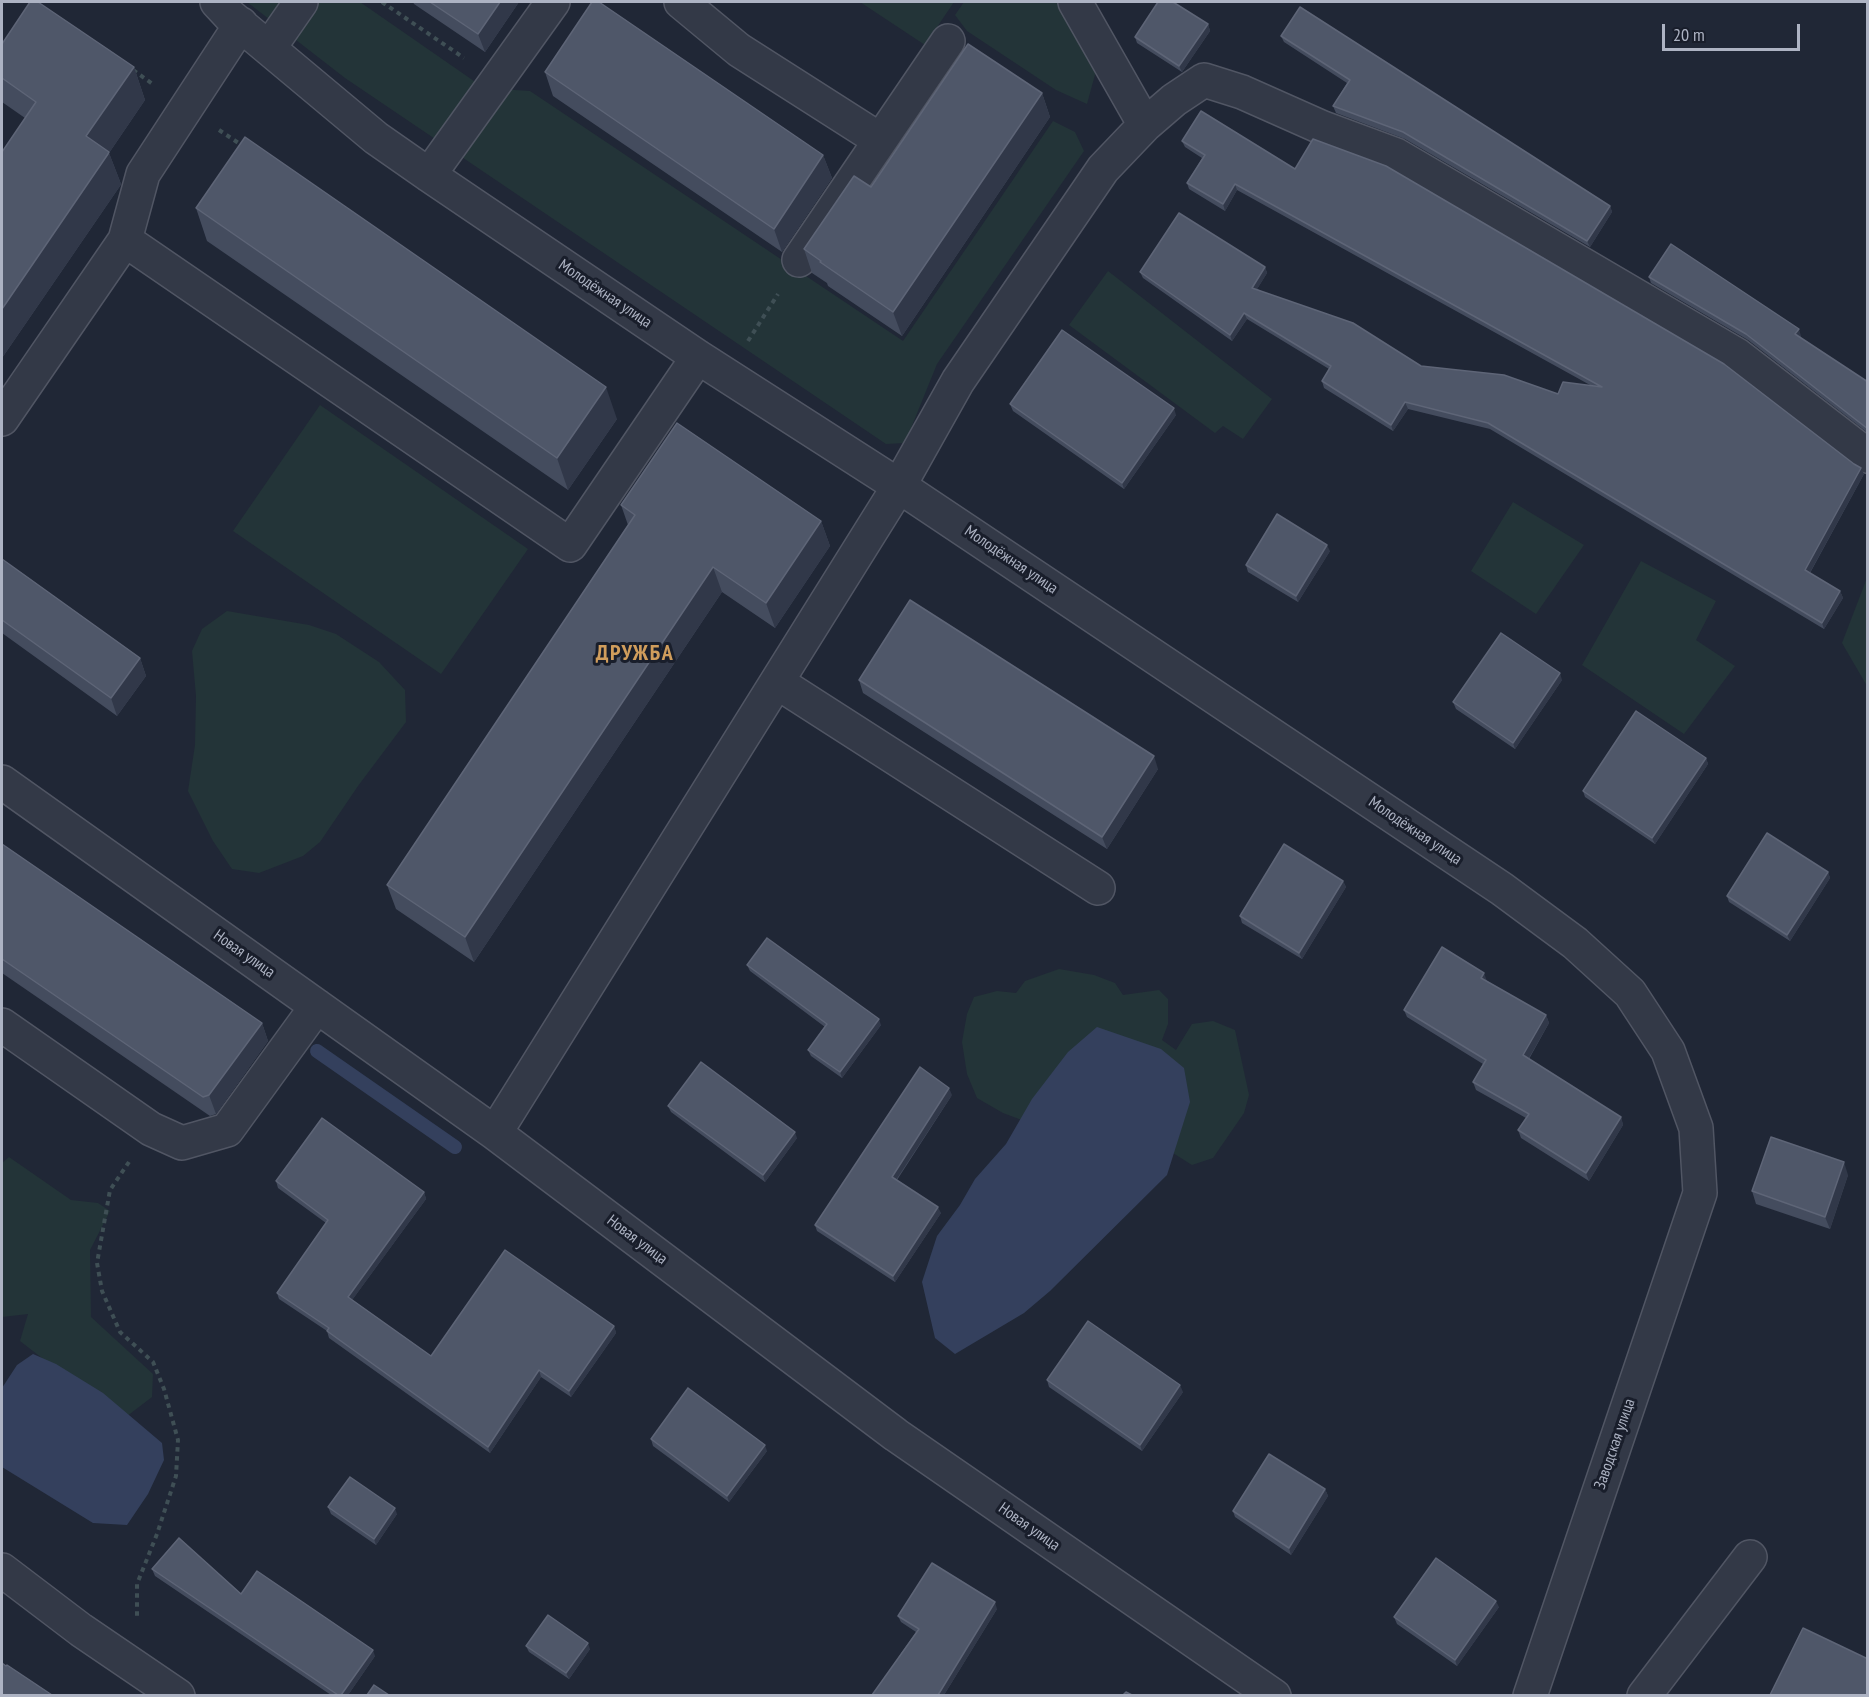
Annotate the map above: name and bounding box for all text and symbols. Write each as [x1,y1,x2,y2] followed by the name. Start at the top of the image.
[1665,12,1803,50] scale bar
[1673,23,1705,46] text: 20 m
[555,256,655,332] street label: Молодёжная улица
[961,522,1061,598] street label: Молодёжная улица
[596,641,674,667] district label: ДРУЖБА
[1365,793,1465,869] street label: Молодёжная улица
[210,926,278,982] street label: Новая улица
[603,1211,671,1269] street label: Новая улица
[1591,1396,1639,1492] street label: Заводская улица
[995,1499,1063,1555] street label: Новая улица

